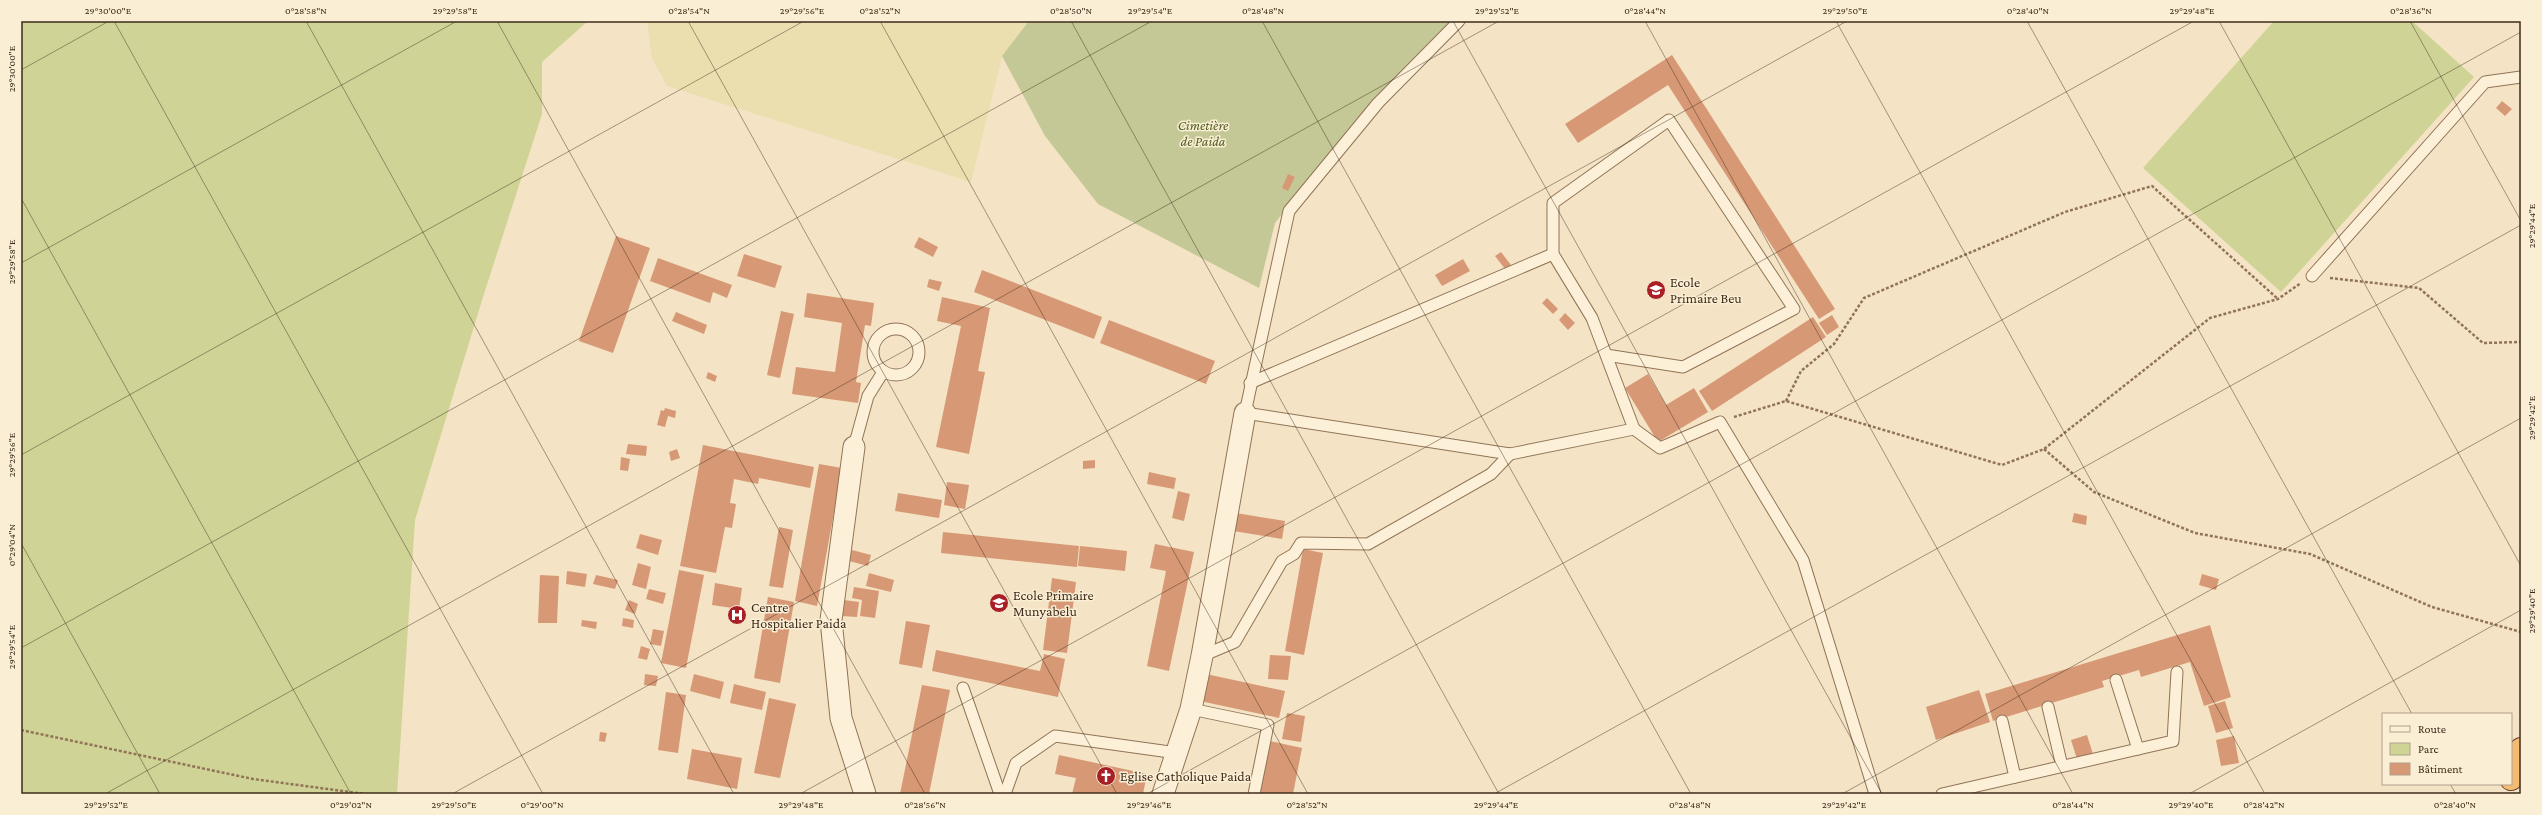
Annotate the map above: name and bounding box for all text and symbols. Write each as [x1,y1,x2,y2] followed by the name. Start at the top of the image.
[85,5,132,16] text: 29°30'00"E
[285,5,327,16] text: 0°28'58"N
[433,5,478,16] text: 29°29'58"E
[668,5,710,16] text: 0°28'54"N
[780,5,825,16] text: 29°29'56"E
[859,5,901,16] text: 0°28'52"N
[1050,5,1092,16] text: 0°28'50"N
[1128,5,1173,16] text: 29°29'54"E
[1242,5,1284,16] text: 0°28'48"N
[1475,5,1519,16] text: 29°29'52"E
[1624,5,1666,16] text: 0°28'44"N
[1823,5,1868,16] text: 29°29'50"E
[2007,5,2050,16] text: 0°28'40"N
[2170,5,2215,16] text: 29°29'48"E
[2390,5,2432,16] text: 0°28'36"N
[6,45,17,92] text: 29°30'00"E
[1178,117,1229,149] park label: Cimetière de Paida
[2526,203,2537,248] text: 29°29'44"E
[6,239,17,284] text: 29°29'58"E
[1670,274,1742,306] place label: Ecole Primaire Beu
[1645,279,1667,301] school or university icon: Ecole Primaire Beu
[2526,395,2537,440] text: 29°29'42"E
[6,432,17,477] text: 29°29'56"E
[6,523,17,566] text: 0°29'04"N
[1013,587,1094,619] place label: Ecole Primaire Munyabelu
[2526,588,2537,634] text: 29°29'40"E
[988,592,1010,614] school or university icon: Ecole Primaire Munyabelu
[751,599,847,631] place label: Centre Hospitalier Paida
[726,604,748,626] hospital icon: Centre Hospitalier Paida
[6,624,17,669] text: 29°29'54"E
[2382,713,2512,785] legend
[2418,722,2446,736] text: Route
[2418,742,2438,756] text: Parc
[2418,762,2464,776] text: Bâtiment
[1095,765,1117,787] church icon: Eglise Catholique Paida
[1120,768,1252,784] place label: Eglise Catholique Paida
[84,799,128,810] text: 29°29'52"E
[330,799,372,810] text: 0°29'02"N
[432,799,477,810] text: 29°29'50"E
[521,799,564,810] text: 0°29'00"N
[779,799,824,810] text: 29°29'48"E
[904,799,946,810] text: 0°28'56"N
[1127,799,1172,810] text: 29°29'46"E
[1286,799,1328,810] text: 0°28'52"N
[1474,799,1519,810] text: 29°29'44"E
[1669,799,1711,810] text: 0°28'48"N
[1822,799,1867,810] text: 29°29'42"E
[2052,799,2094,810] text: 0°28'44"N
[2168,799,2214,810] text: 29°29'40"E
[2243,799,2285,810] text: 0°28'42"N
[2434,799,2477,810] text: 0°28'40"N

